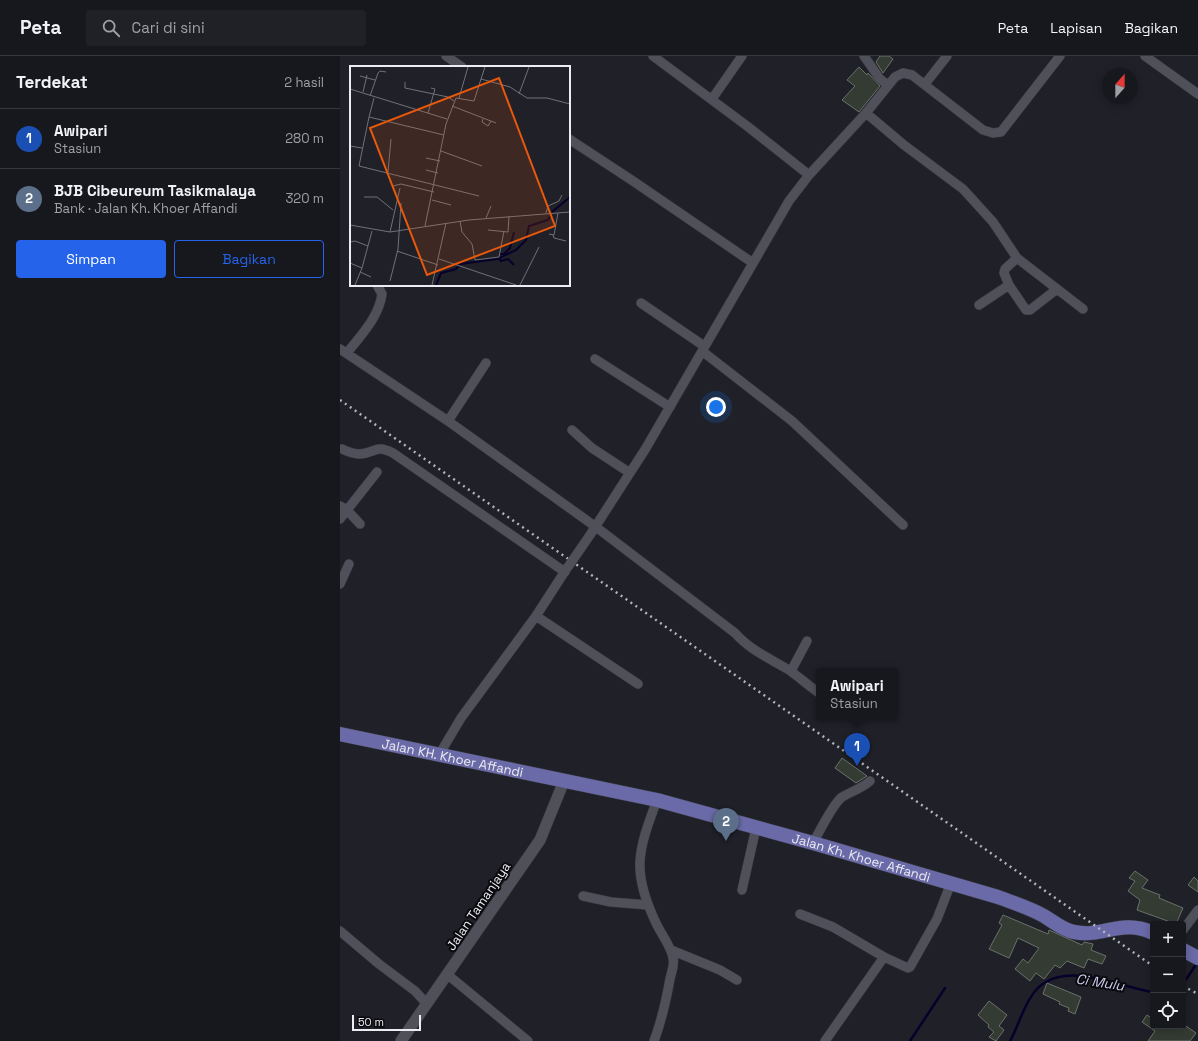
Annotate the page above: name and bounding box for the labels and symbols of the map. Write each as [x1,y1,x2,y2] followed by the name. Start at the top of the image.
[350,66,570,286] inset map
[1102,68,1138,104] north arrow
[706,397,726,417] your location
[844,733,870,766] pin: 1
[380,735,525,781] street label: Jalan KH. Khoer Affandi
[713,808,739,841] pin: 2
[790,830,933,886] street label: Jalan Kh. Khoer Affandi
[443,858,515,954] street label: Jalan Tamanjaya
[1075,969,1127,995] water label: Ci Mulu
[352,1013,421,1032] scale bar

